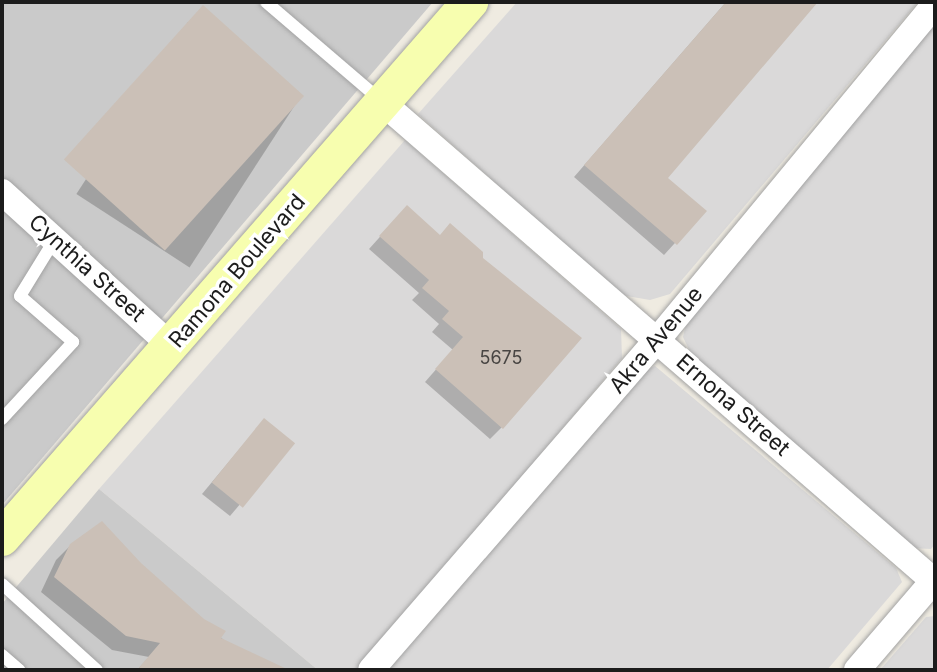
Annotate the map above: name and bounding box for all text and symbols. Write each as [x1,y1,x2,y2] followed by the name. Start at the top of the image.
[163,189,311,353] street label: Ramona Boulevard
[23,209,151,327] street label: Cynthia Street
[604,281,708,399] street label: Akra Avenue
[479,347,523,369] house number: 5675
[671,349,795,461] street label: Ernona Street

